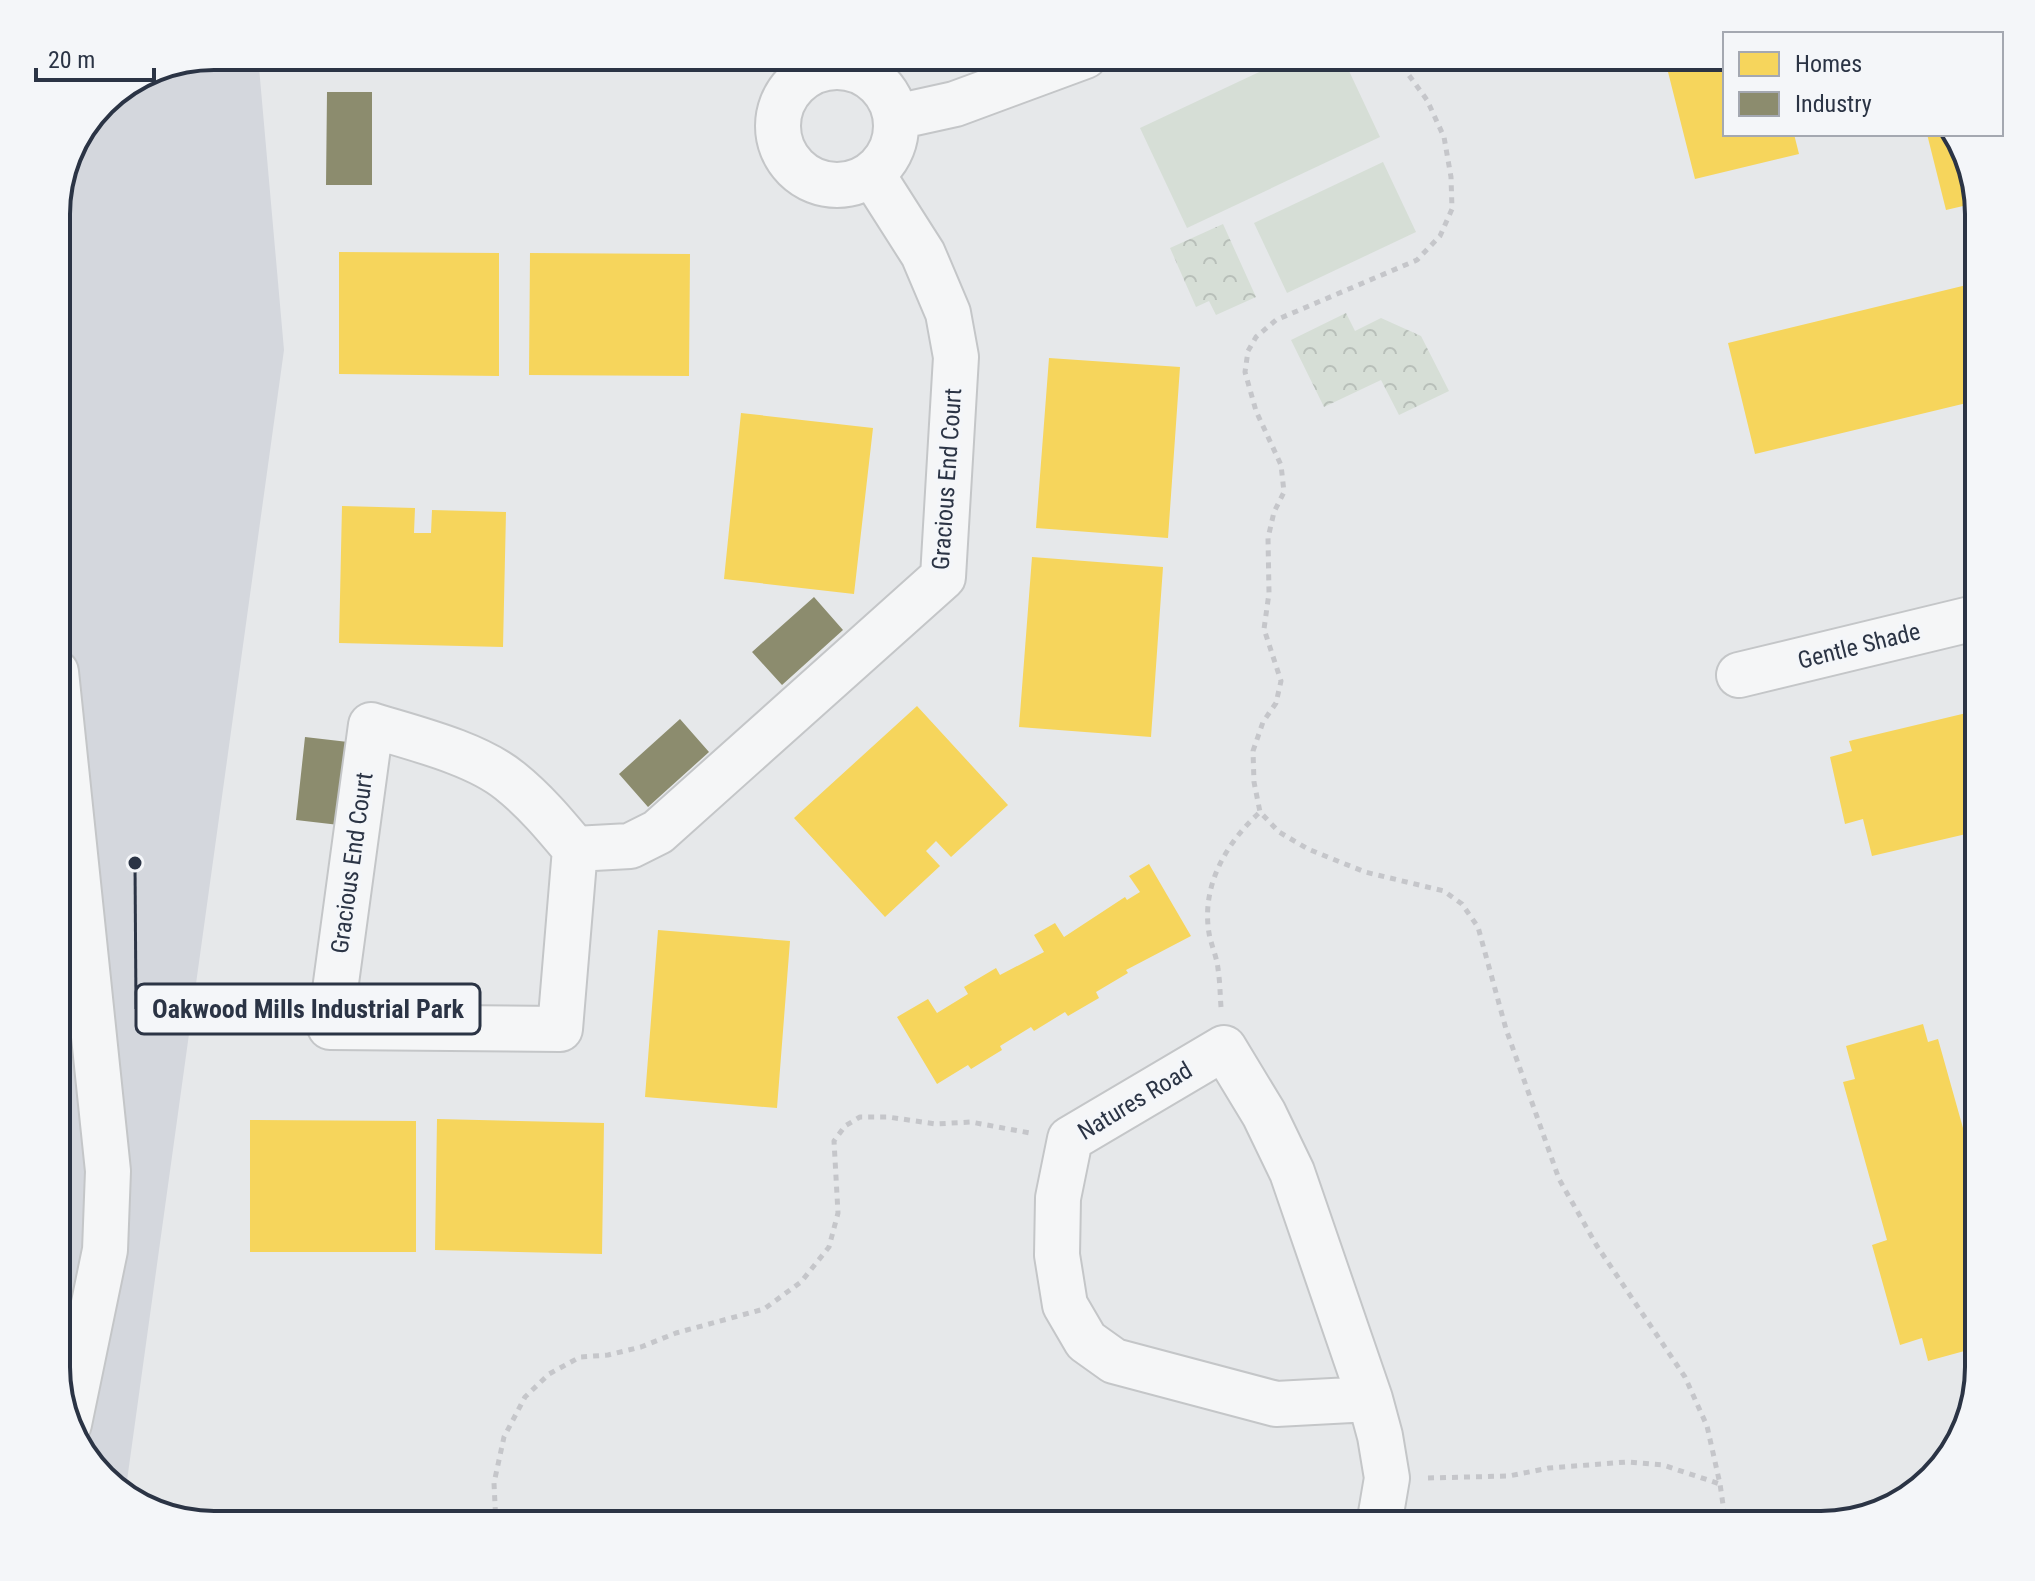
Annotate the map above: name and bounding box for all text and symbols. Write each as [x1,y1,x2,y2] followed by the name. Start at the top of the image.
[36,32,154,82] scale bar
[1723,32,2003,136] legend
[48,46,95,74] text: 20 m
[1795,50,1862,78] text: Homes
[1795,90,1872,118] text: Industry
[927,387,967,571] street label: Gracious End Court
[1795,617,1923,675] street label: Gentle Shade
[325,771,379,955] street label: Gracious End Court
[136,984,480,1034] callout: Oakwood Mills Industrial Park
[152,994,465,1024] text: Oakwood Mills Industrial Park
[1073,1056,1197,1146] street label: Natures Road

